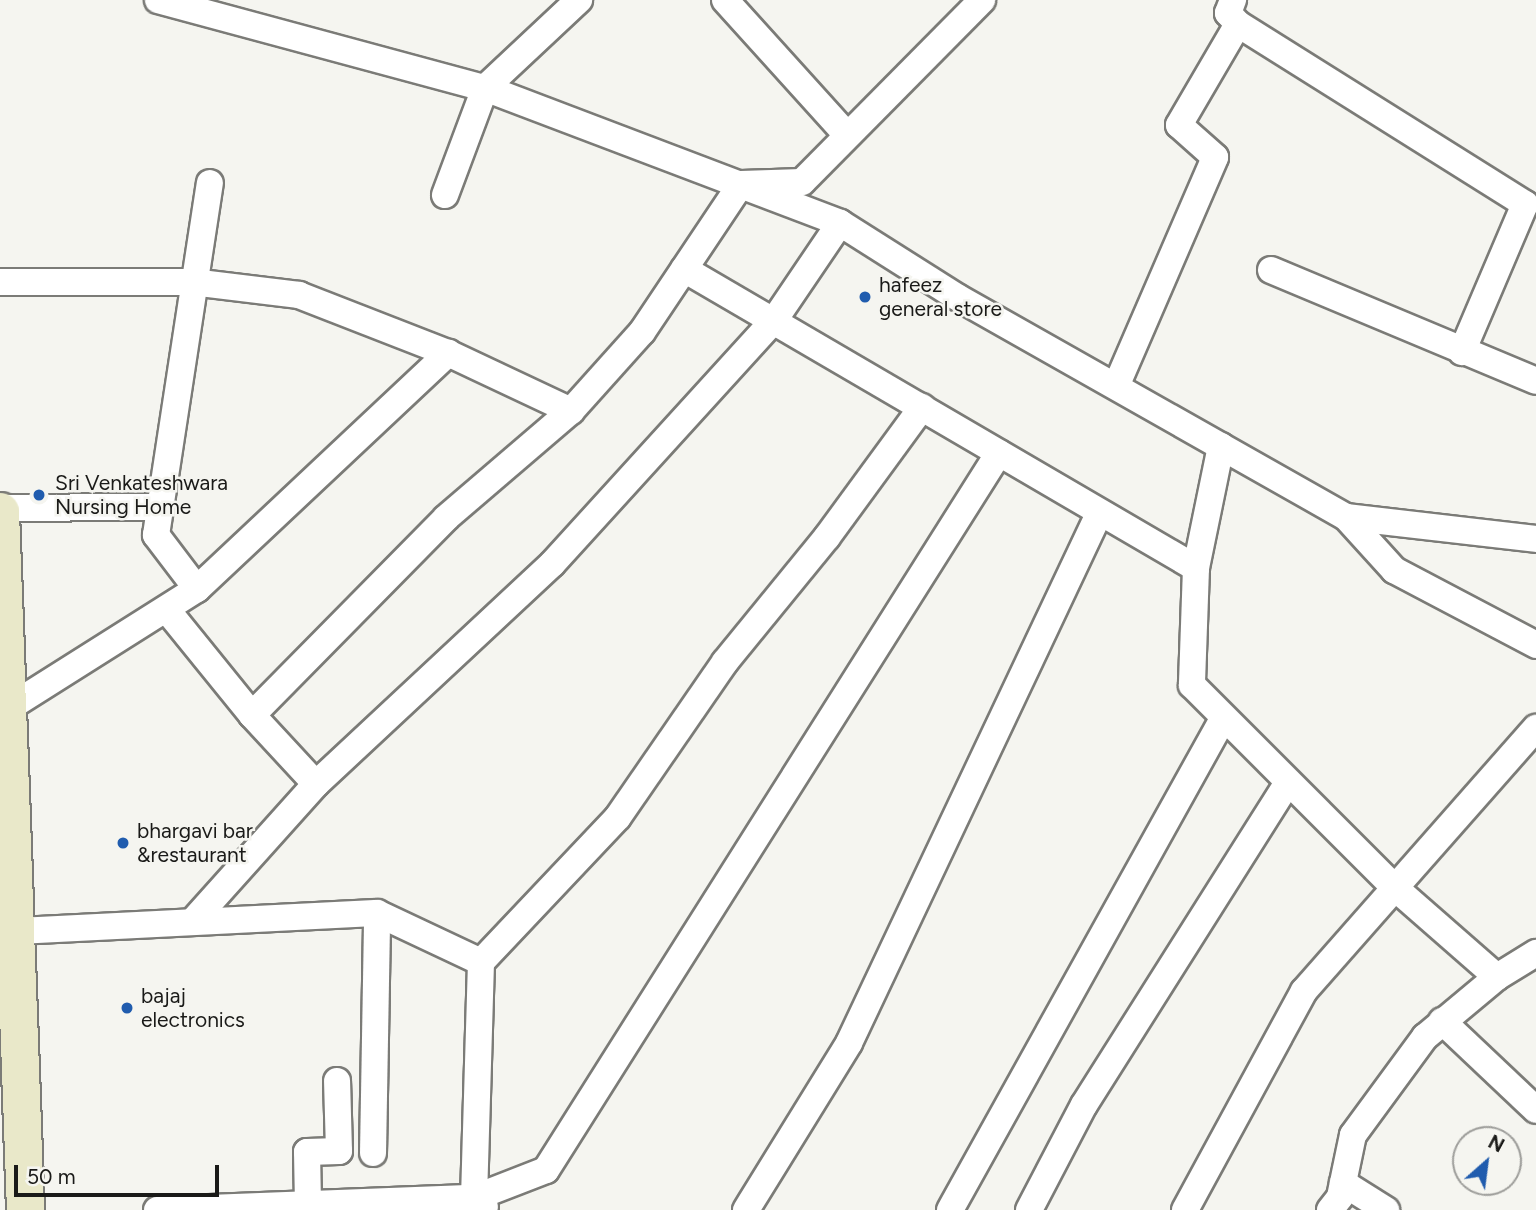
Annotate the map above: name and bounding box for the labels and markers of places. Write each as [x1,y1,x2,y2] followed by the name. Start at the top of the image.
[879,272,1002,322] place label: hafeez general store
[857,289,873,305] marker: hafeez general store
[55,470,228,520] place label: Sri Venkateshwara Nursing Home
[29,485,49,505] marker: Sri Venkateshwara Nursing Home
[137,818,253,868] place label: bhargavi bar &restaurant
[115,835,131,851] marker: bhargavi bar &restaurant
[141,983,245,1033] place label: bajaj electronics
[119,1000,135,1016] marker: bajaj electronics

